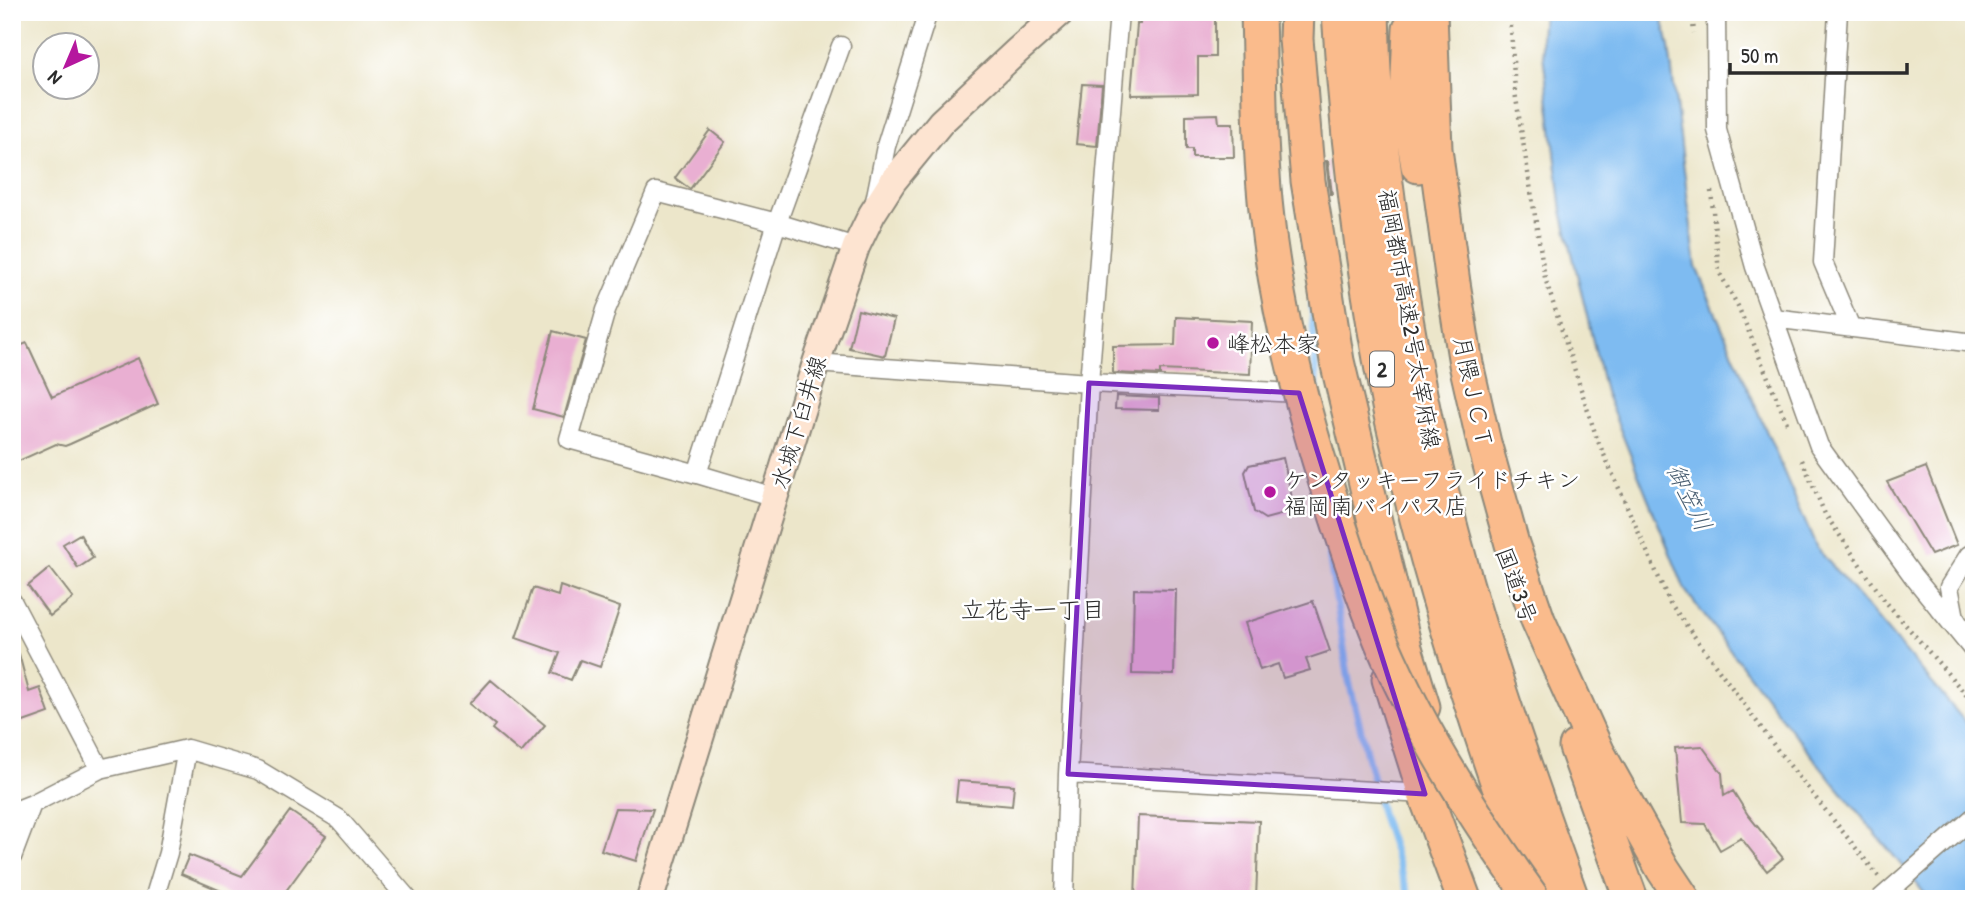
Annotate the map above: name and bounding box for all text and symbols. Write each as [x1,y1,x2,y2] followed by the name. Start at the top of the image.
[32,32,102,102] north arrow
[1730,32,1907,76] scale bar
[1741,41,1778,70] text: 50 m
[42,65,67,91] text: N
[1374,187,1446,451] street label: 福岡都市高速2号太宰府線
[1227,328,1319,359] place label: 峰松本家
[1447,333,1501,451] street label: 月隈ＪＣＴ
[1205,335,1221,351] marker: 峰松本家
[763,351,833,493] street label: 水城下臼井線
[1370,352,1394,386] road number: 2
[1660,458,1720,536] water label: 御笠川
[1284,464,1580,521] place label: ケンタッキーフライドチキン 福岡南バイパス店
[1262,484,1278,500] marker: ケンタッキーフライドチキン 福岡南バイパス店
[1489,542,1545,628] street label: 国道3号
[961,593,1105,625] district label: 立花寺一丁目

